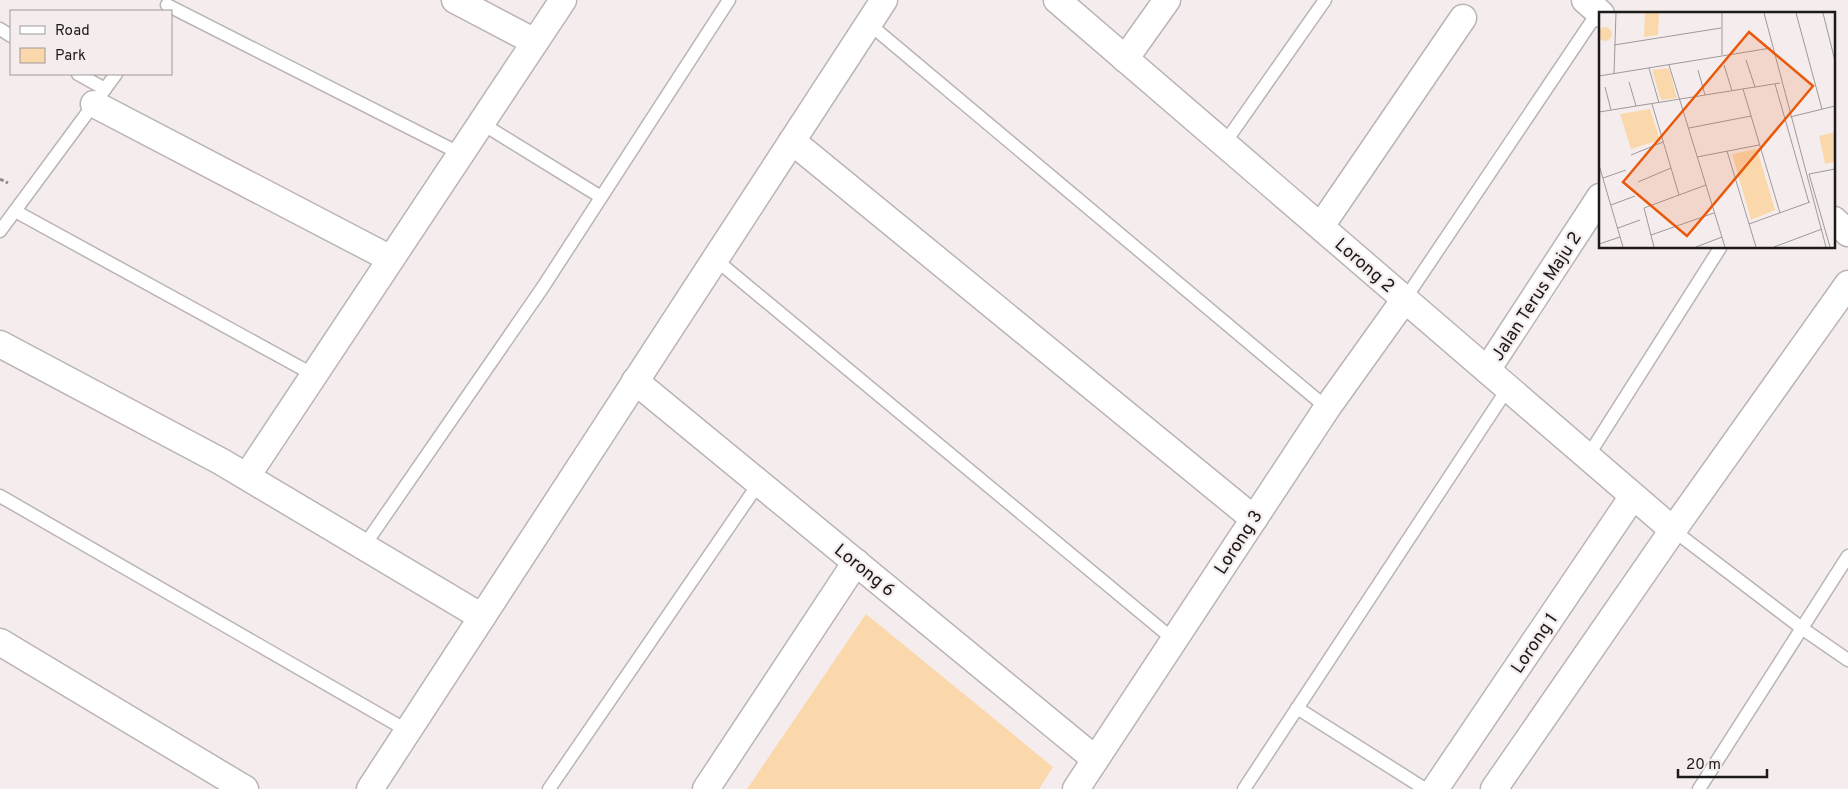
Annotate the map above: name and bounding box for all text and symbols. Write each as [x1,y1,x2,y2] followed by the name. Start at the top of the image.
[10,10,172,75] legend
[1599,12,1836,249] inset map
[55,22,90,41] text: Road
[55,47,86,66] text: Park
[1487,228,1588,366] street label: Jalan Terus Maju 2
[1329,234,1399,299] street label: Lorong 2
[1210,506,1269,579] street label: Lorong 3
[829,540,899,603] street label: Lorong 6
[1507,609,1564,678] street label: Lorong 1
[1678,746,1767,778] scale bar
[1686,756,1721,775] text: 20 m

